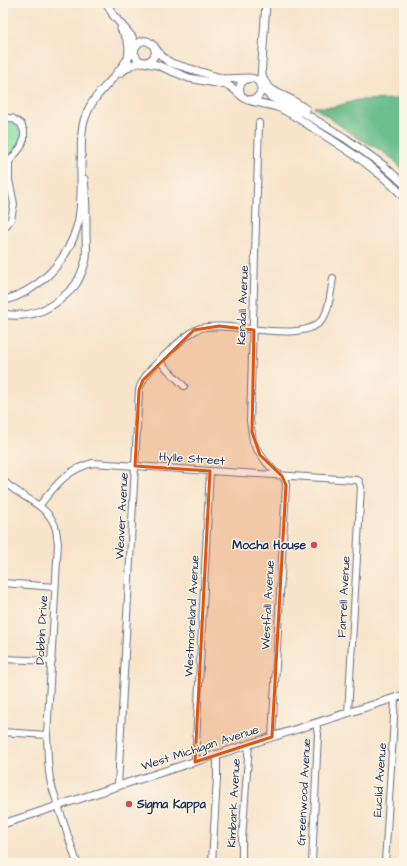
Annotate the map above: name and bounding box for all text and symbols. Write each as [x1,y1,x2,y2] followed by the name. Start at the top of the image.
[233,264,253,345] street label: Kendall Avenue
[158,448,226,471] street label: Hylle Street
[111,472,133,560] street label: Weaver Avenue
[232,537,307,554] place label: Mocha House
[309,540,319,550] marker: Mocha House
[180,554,204,677] street label: Westmoreland Avenue
[333,555,355,638] street label: Farrell Avenue
[257,559,279,650] street label: Westfall Avenue
[32,594,52,665] street label: Dobbin Drive
[139,721,262,776] street label: West Michigan Avenue
[293,738,315,846] street label: Greenwood Avenue
[369,742,391,818] street label: Euclid Avenue
[223,758,245,848] street label: Kimbark Avenue
[136,796,207,815] place label: Sigma Kappa
[124,799,134,809] marker: Sigma Kappa

